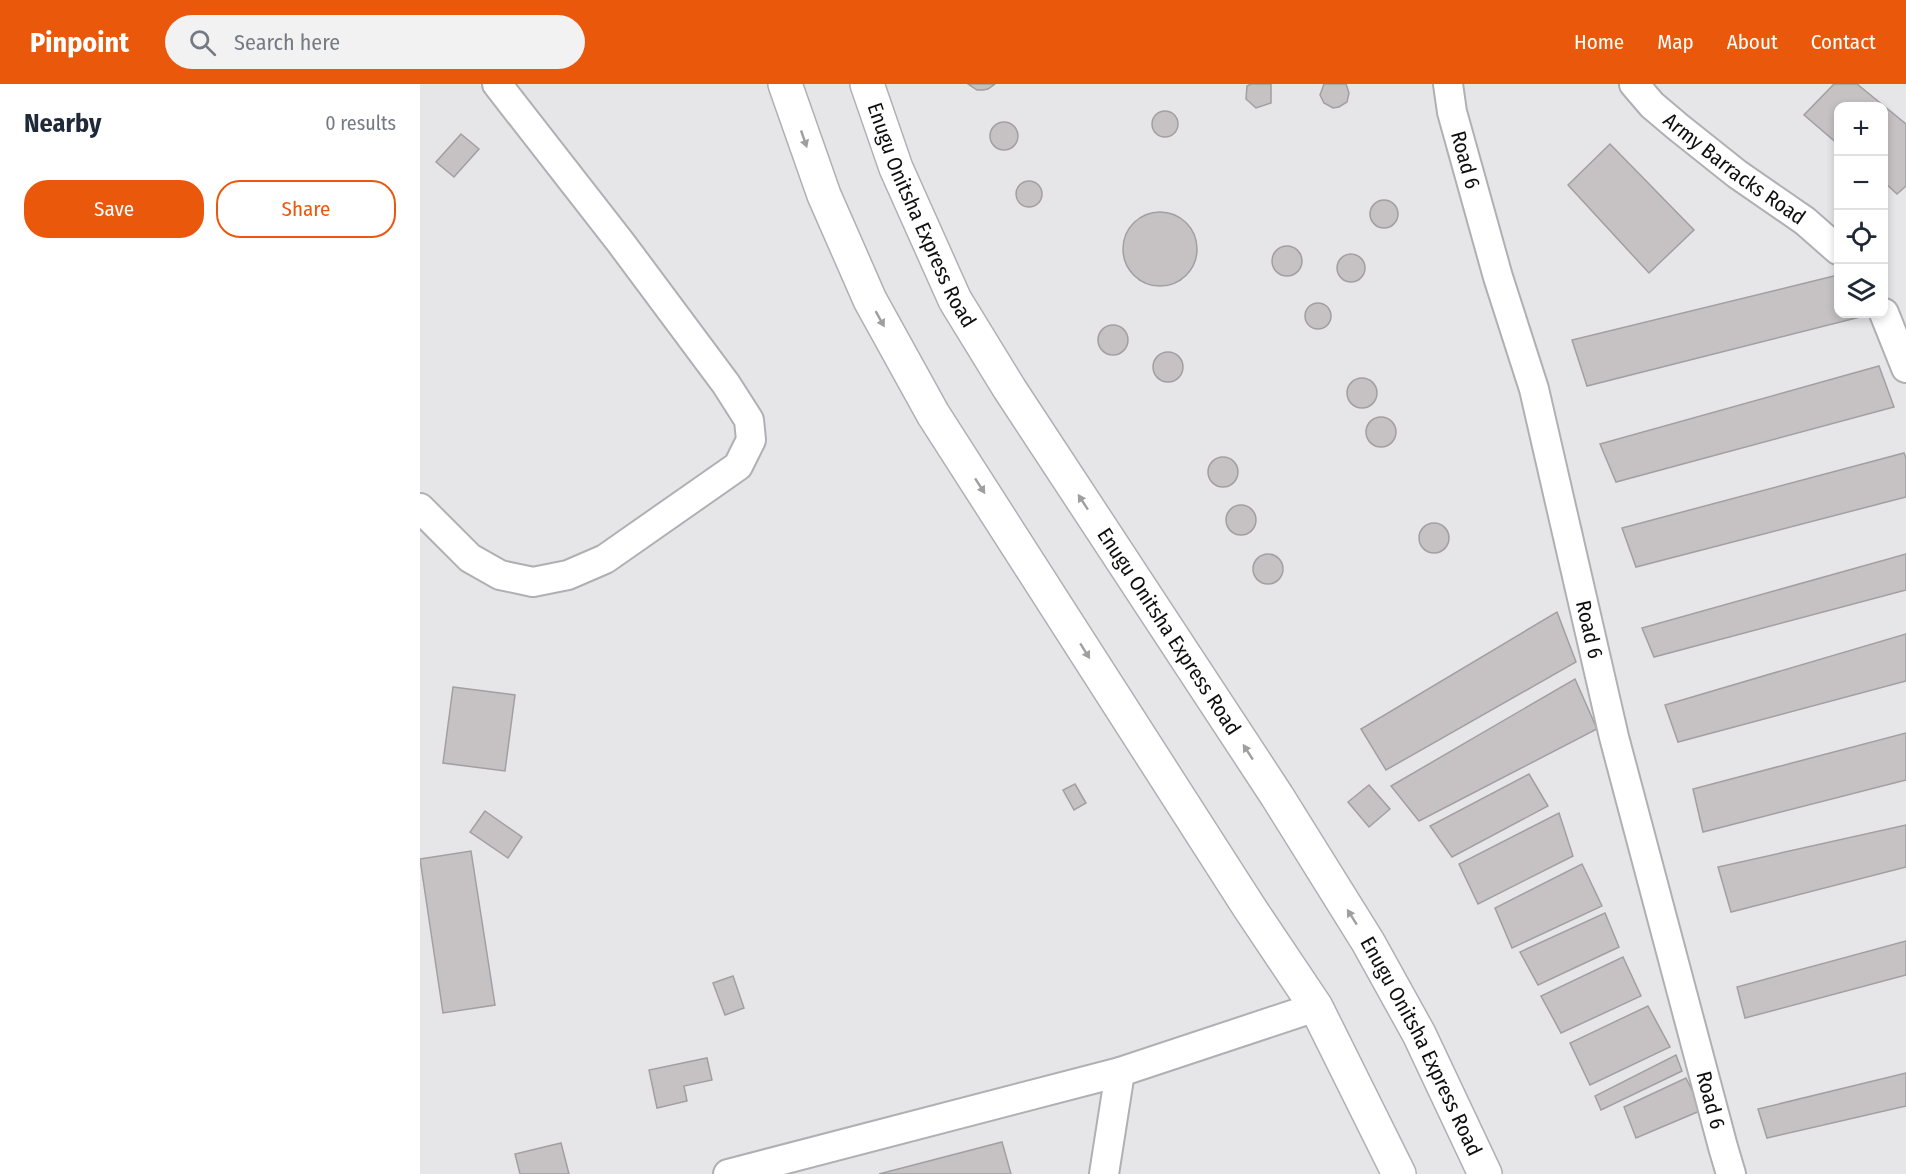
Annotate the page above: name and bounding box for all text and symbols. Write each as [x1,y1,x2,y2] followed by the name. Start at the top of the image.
[165,15,585,69] search box
[30,26,129,59] text: Pinpoint
[186,26,219,59] icon: search
[234,29,340,56] text: Search here
[1574,29,1624,55] text: Home
[1657,29,1694,55] text: Map
[1727,29,1778,55] text: About
[1811,29,1876,55] text: Contact
[861,99,982,332] street label: Enugu Onitsha Express Road
[1834,102,1888,318] map controls
[1834,102,1888,156] button: +
[1658,107,1810,230] street label: Army Barracks Road
[24,108,101,139] text: Nearby
[325,111,396,135] text: 0 results
[1445,128,1486,192] street label: Road 6
[800,130,810,148] one-way arrow
[1834,156,1888,210] button: −
[24,180,204,238] button: Save
[216,180,396,238] button: Share
[1834,210,1888,264] button: locate
[1834,264,1888,318] button: layers
[875,310,885,327] one-way arrow
[974,478,985,494] one-way arrow
[1078,493,1089,510] one-way arrow
[1091,523,1246,740] street label: Enugu Onitsha Express Road
[1570,598,1609,661] street label: Road 6
[1079,642,1090,659] one-way arrow
[1242,745,1254,761] one-way arrow
[1347,909,1358,925] one-way arrow
[1355,932,1488,1160] street label: Enugu Onitsha Express Road
[1690,1068,1731,1132] street label: Road 6

